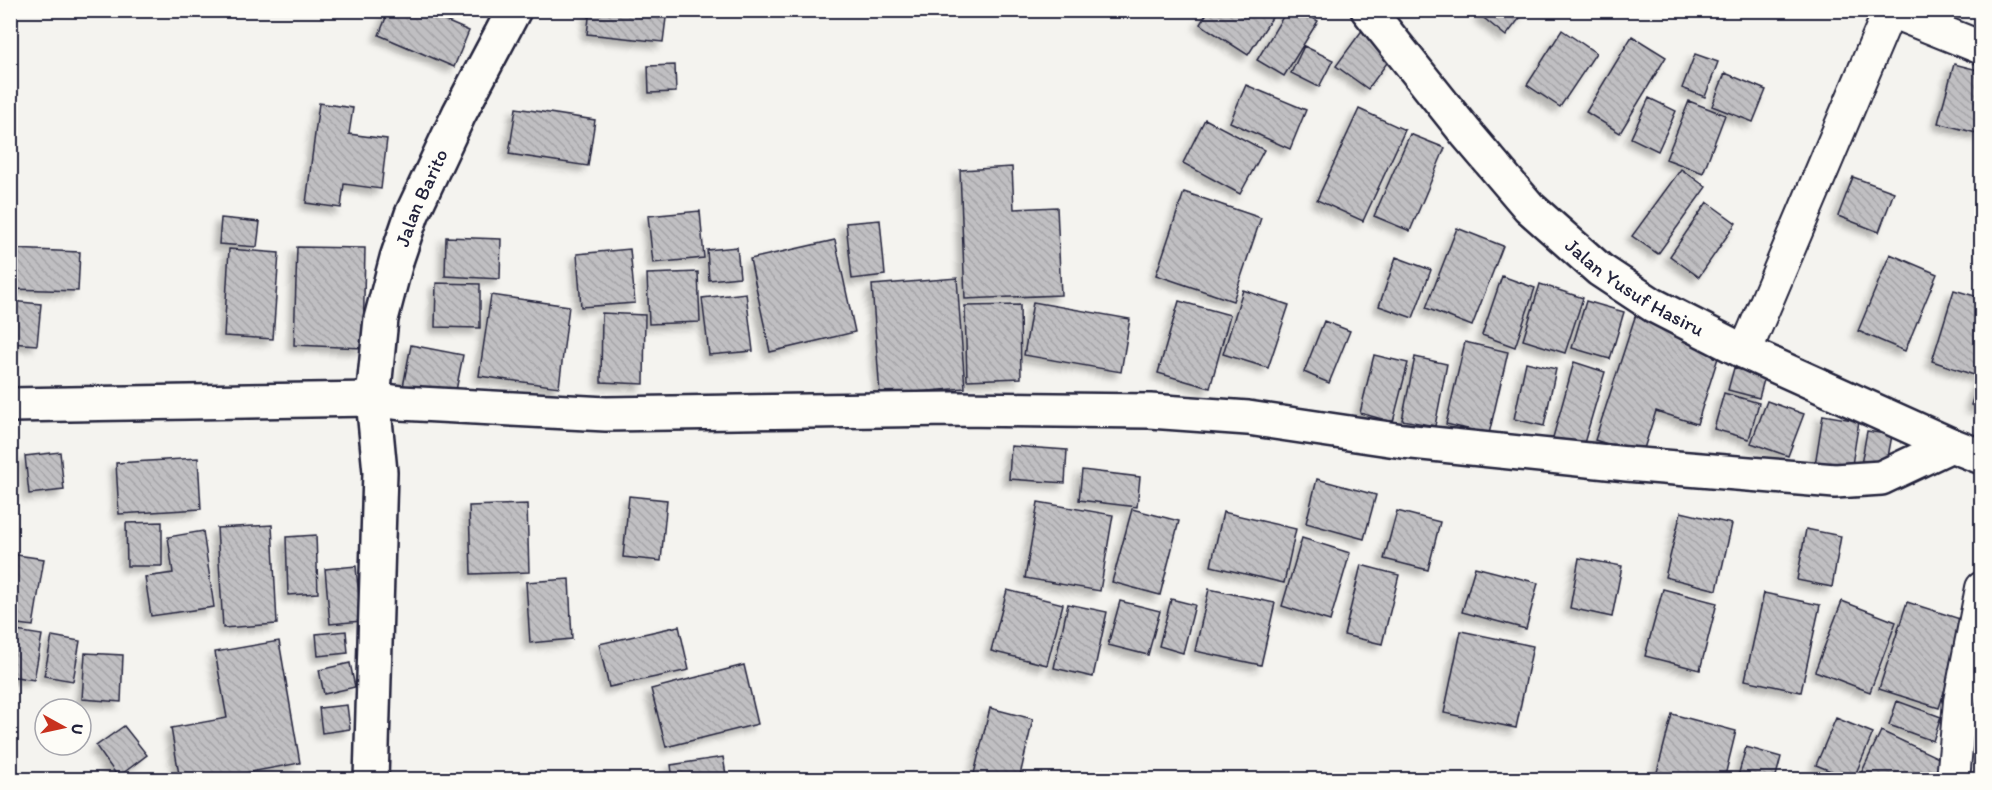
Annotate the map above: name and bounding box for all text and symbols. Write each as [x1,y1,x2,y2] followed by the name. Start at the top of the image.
[390,145,453,250] street label: Jalan Barito
[1560,233,1708,341] street label: Jalan Yusuf Hasiru
[33,697,93,757] north arrow
[67,722,88,736] text: U

